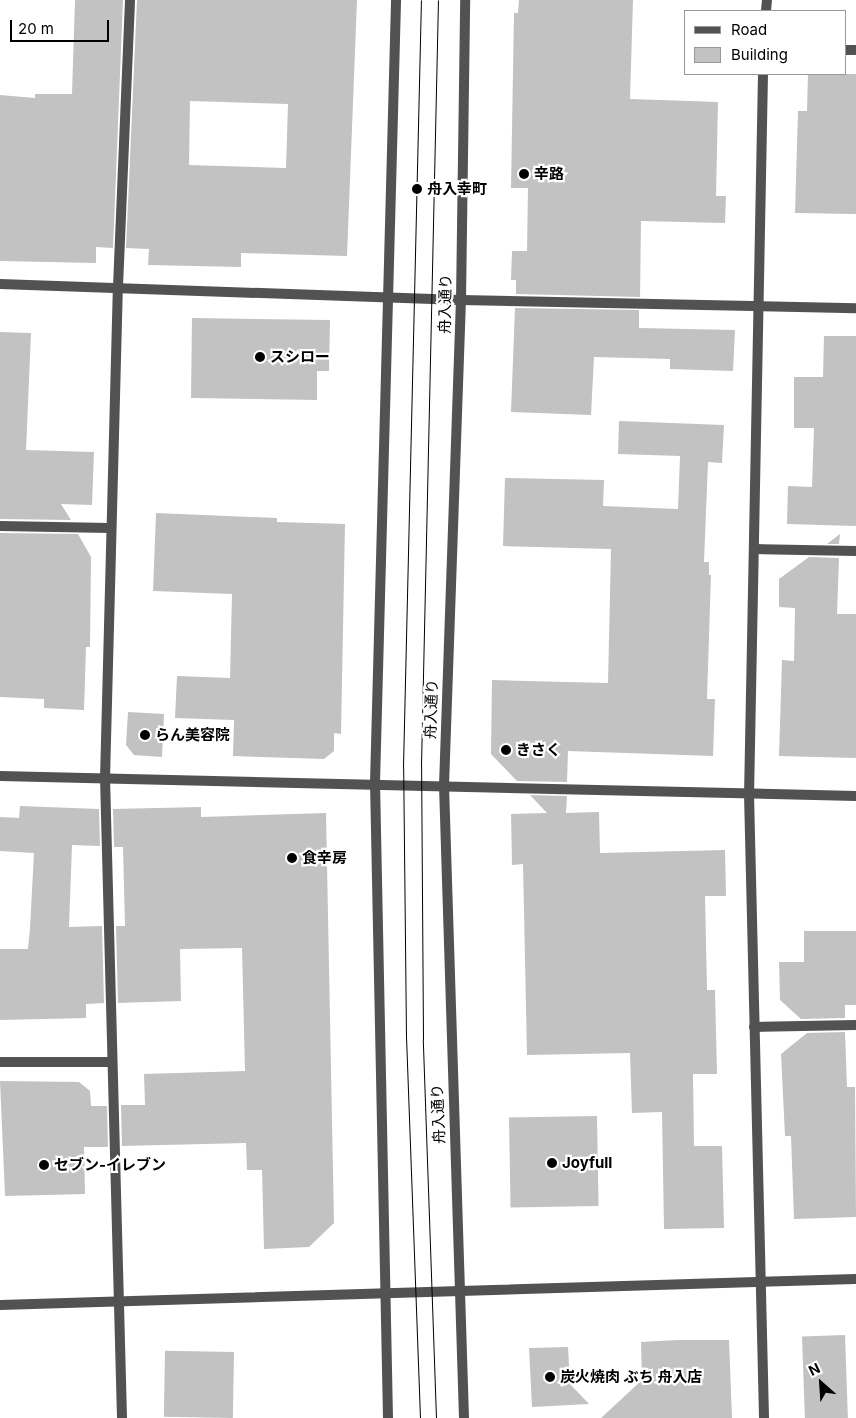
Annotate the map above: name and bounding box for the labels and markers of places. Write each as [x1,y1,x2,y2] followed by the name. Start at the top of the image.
[534,165,564,183] place label: 辛路
[518,168,530,180] marker: 辛路
[427,180,487,198] place label: 舟入幸町
[411,183,423,195] marker: 舟入幸町
[270,348,330,366] place label: スシロー
[254,351,266,363] marker: スシロー
[155,726,230,744] place label: らん美容院
[139,729,151,741] marker: らん美容院
[516,741,561,759] place label: きさく
[500,744,512,756] marker: きさく
[302,849,347,867] place label: 食辛房
[286,852,298,864] marker: 食辛房
[562,1154,612,1172] place label: Joyfull
[54,1156,166,1174] place label: セブン-イレブン
[546,1157,558,1169] marker: Joyfull
[38,1159,50,1171] marker: セブン-イレブン
[560,1368,702,1386] place label: 炭火焼肉 ぶち 舟入店
[544,1371,556,1383] marker: 炭火焼肉 ぶち 舟入店

